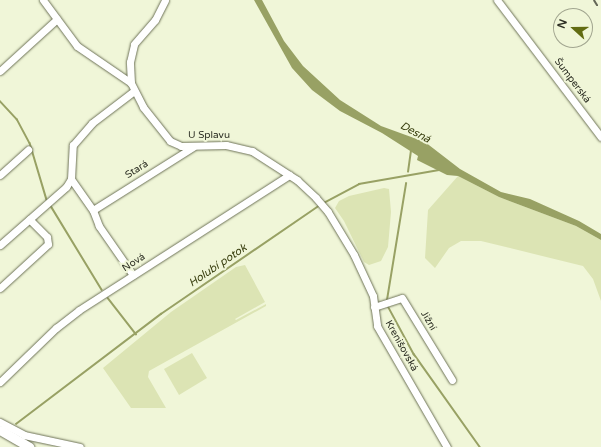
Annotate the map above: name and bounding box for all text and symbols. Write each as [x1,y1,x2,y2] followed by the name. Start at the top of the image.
[553,8,593,48] north arrow
[555,17,570,30] text: N
[551,56,593,106] street label: Šumperská
[398,120,432,146] water label: Desná
[188,130,230,142] street label: U Splavu
[123,158,151,182] street label: Stará
[186,242,250,290] water label: Holubí potok
[120,251,148,275] street label: Nová
[418,309,438,333] street label: Jižní
[382,318,420,374] street label: Krenišovská

